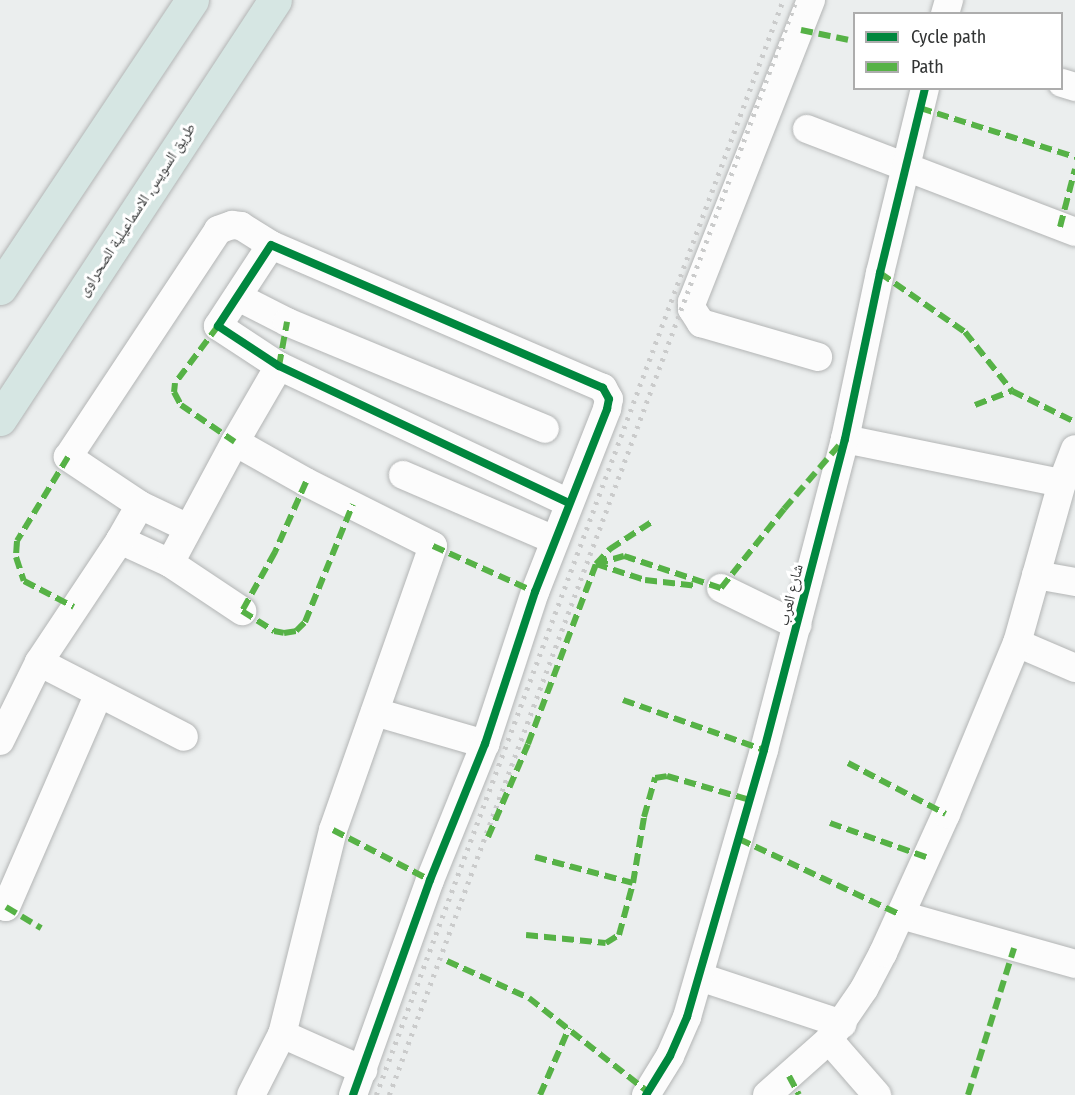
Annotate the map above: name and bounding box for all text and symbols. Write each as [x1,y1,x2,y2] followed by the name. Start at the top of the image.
[853,12,1063,90] legend
[911,26,986,48] text: Cycle path
[911,56,944,78] text: Path
[74,120,200,300] street label: طريق السويس, الاسماعيلية الصحراوى
[775,562,807,628] street label: شارع العرب

